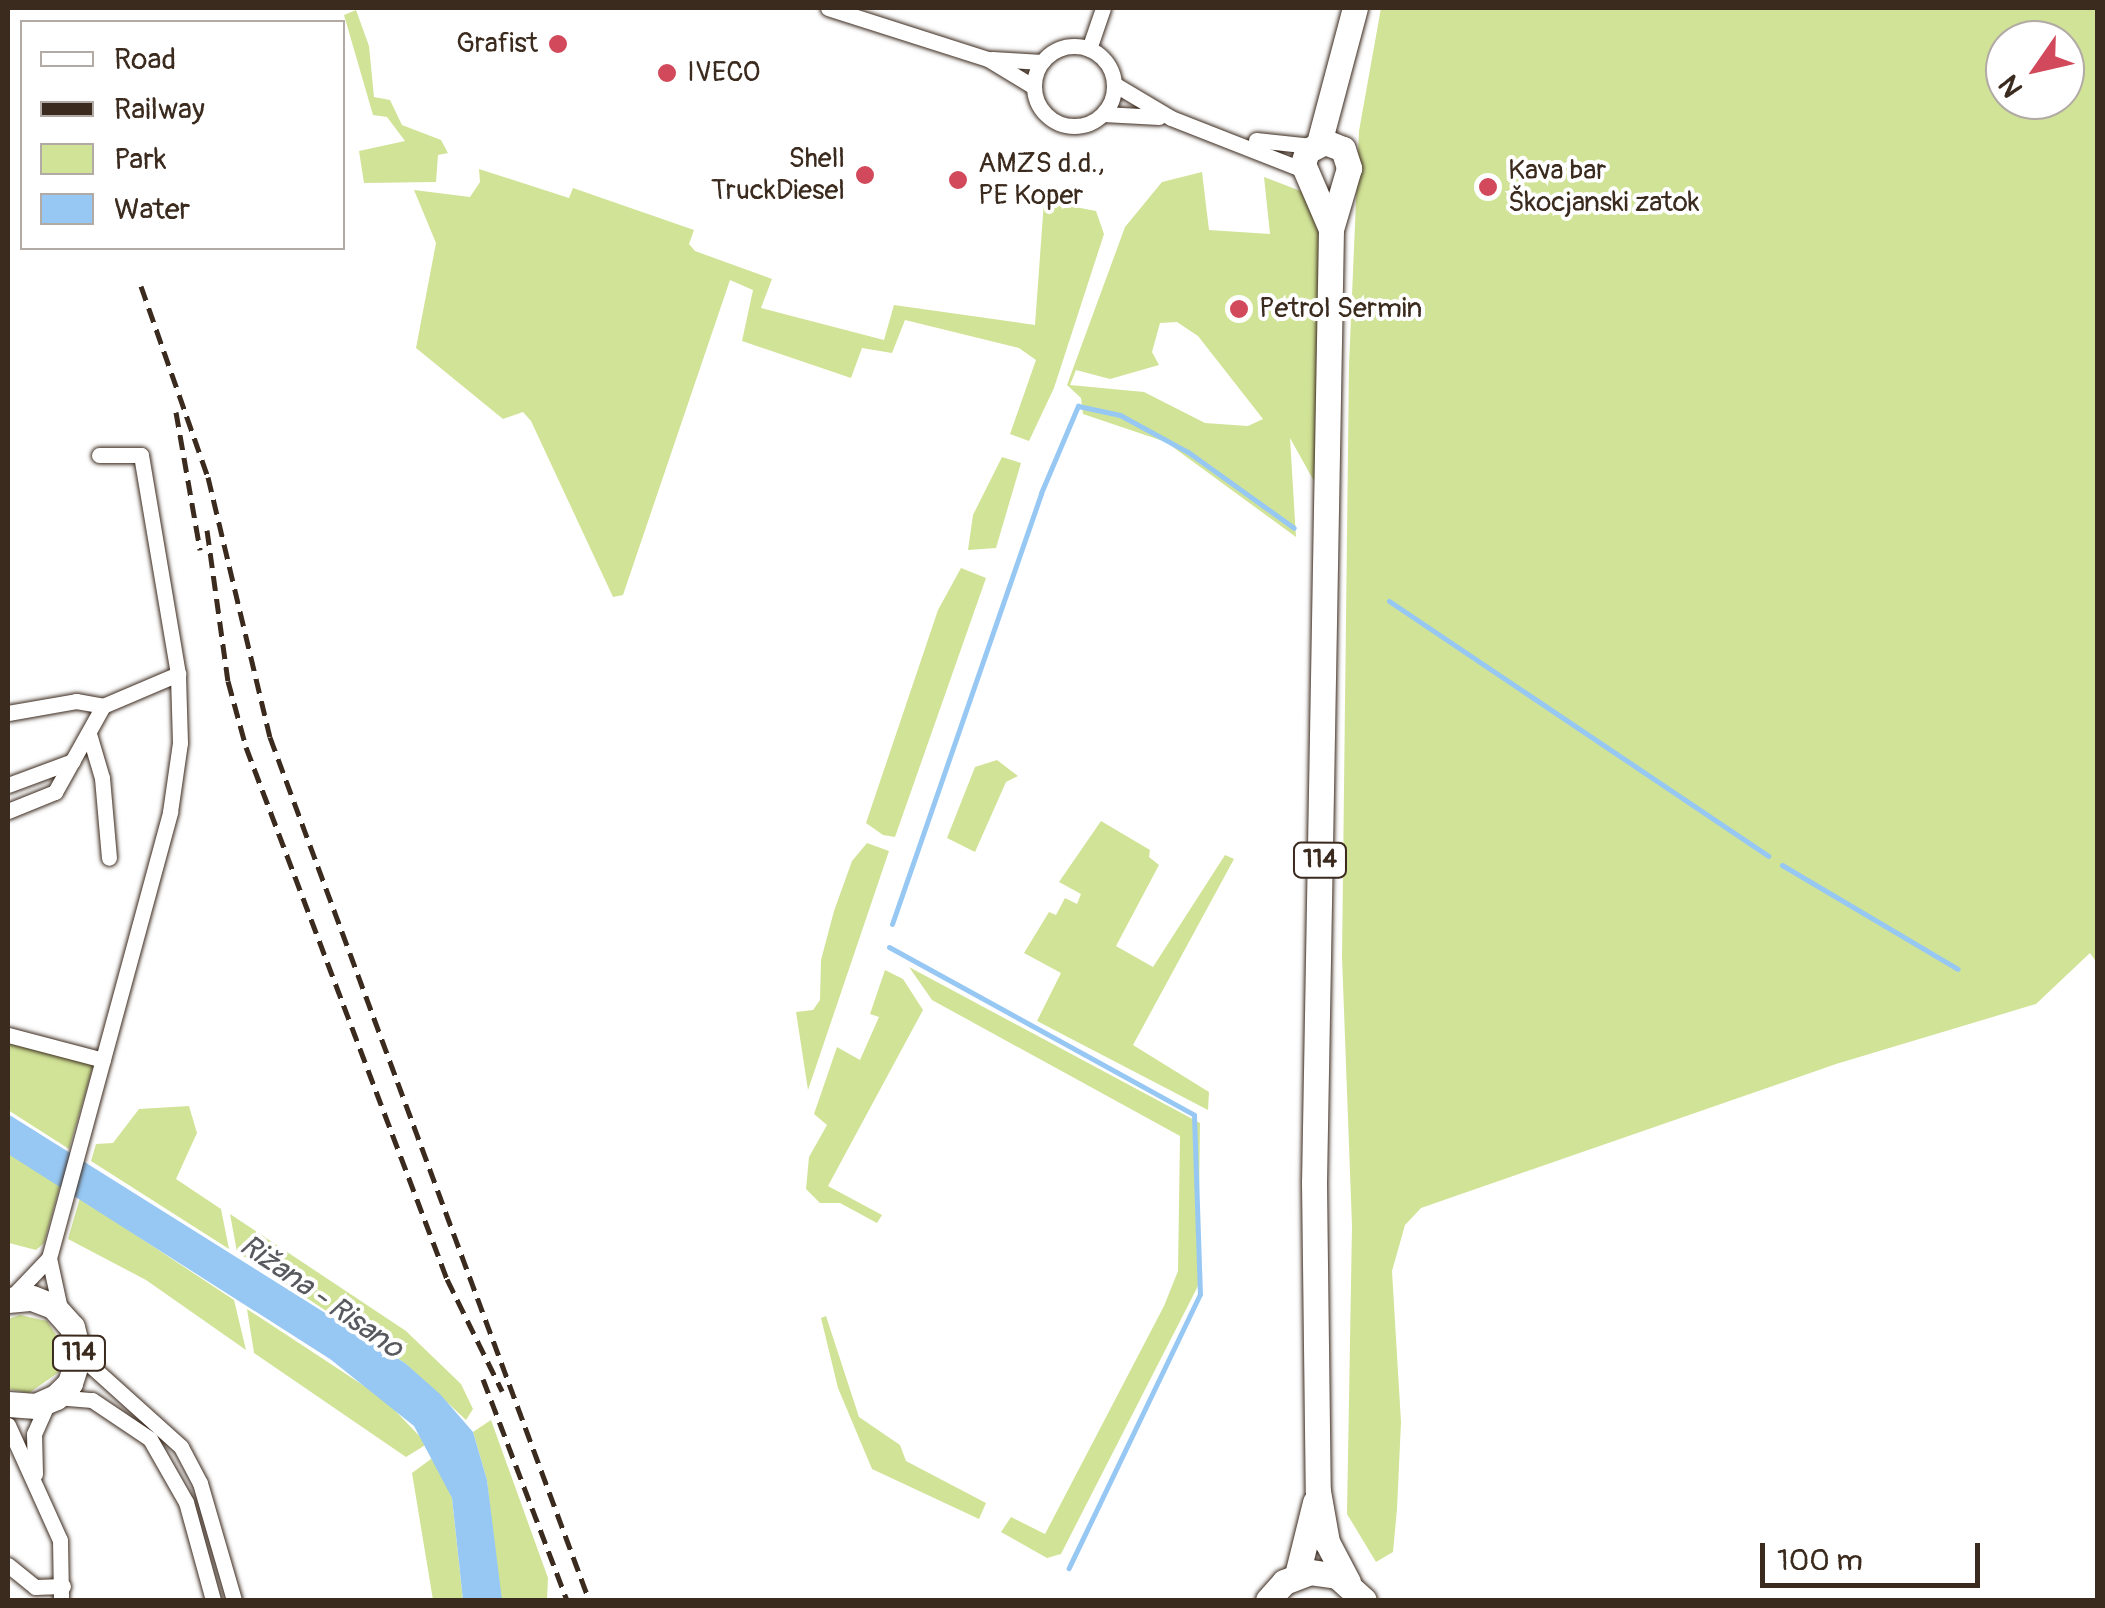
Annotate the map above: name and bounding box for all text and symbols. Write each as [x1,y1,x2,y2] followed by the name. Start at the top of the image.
[20,20,345,250] legend
[1985,20,2085,120] north arrow
[456,27,538,61] place label: Grafist
[547,33,569,55] marker: Grafist
[114,41,176,78] text: Road
[687,56,760,90] place label: IVECO
[656,62,678,84] marker: IVECO
[1992,68,2031,104] text: N
[114,91,205,128] text: Railway
[114,141,167,178] text: Park
[711,142,845,208] place label: Shell TruckDiesel
[978,147,1105,213] place label: AMZS d.d., PE Koper
[1508,154,1699,220] place label: Kava bar Škocjanski zatok
[854,164,876,186] marker: Shell TruckDiesel
[947,169,969,191] marker: AMZS d.d., PE Koper
[1477,176,1499,198] marker: Kava bar Škocjanski zatok
[114,191,190,228] text: Water
[1259,292,1422,326] place label: Petrol Sermin
[1228,298,1250,320] marker: Petrol Sermin
[1292,840,1348,880] road number: 114
[232,1227,410,1367] water label: Rižana - Risano
[52,1333,106,1373] road number: 114
[1765,1523,1985,1585] scale bar
[1777,1542,1863,1579] text: 100 m

